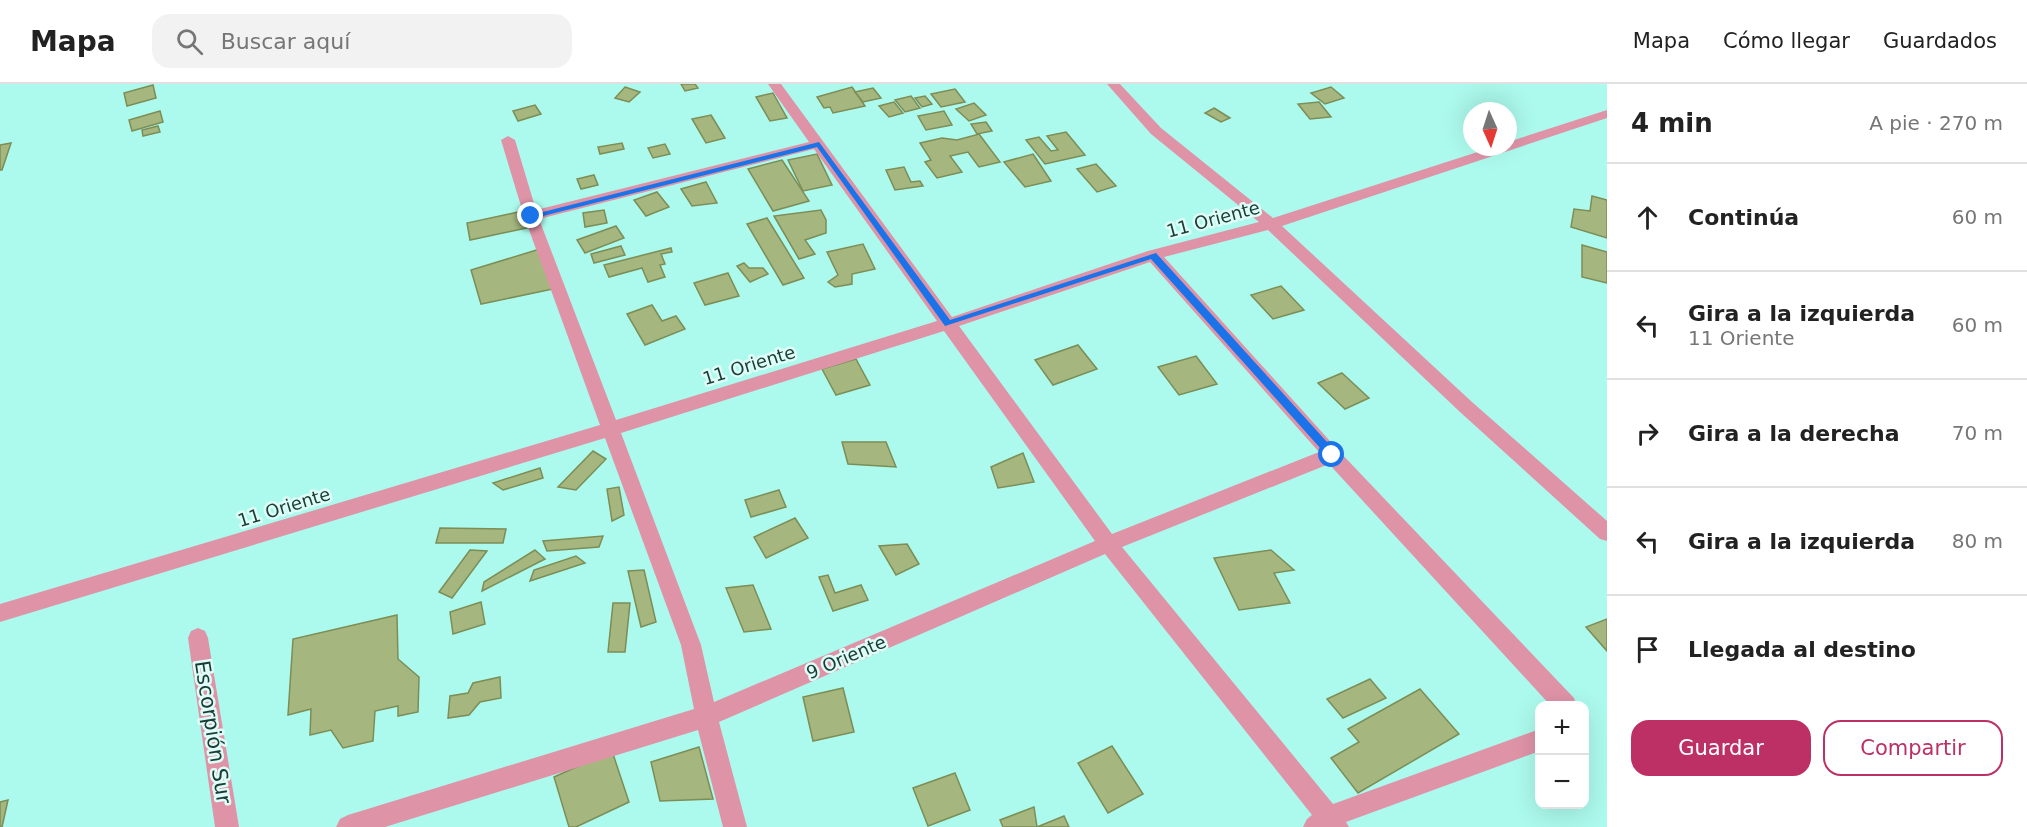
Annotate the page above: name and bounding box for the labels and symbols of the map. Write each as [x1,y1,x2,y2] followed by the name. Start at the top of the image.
[1463,102,1517,156] north arrow
[1164,196,1262,242] street label: 11 Oriente
[517,202,543,228] route end
[700,341,798,389] street label: 11 Oriente
[1318,441,1344,467] route start
[235,483,333,531] street label: 11 Oriente
[803,631,889,683] street label: 9 Oriente
[190,659,236,806] street label: Escorpión Sur

